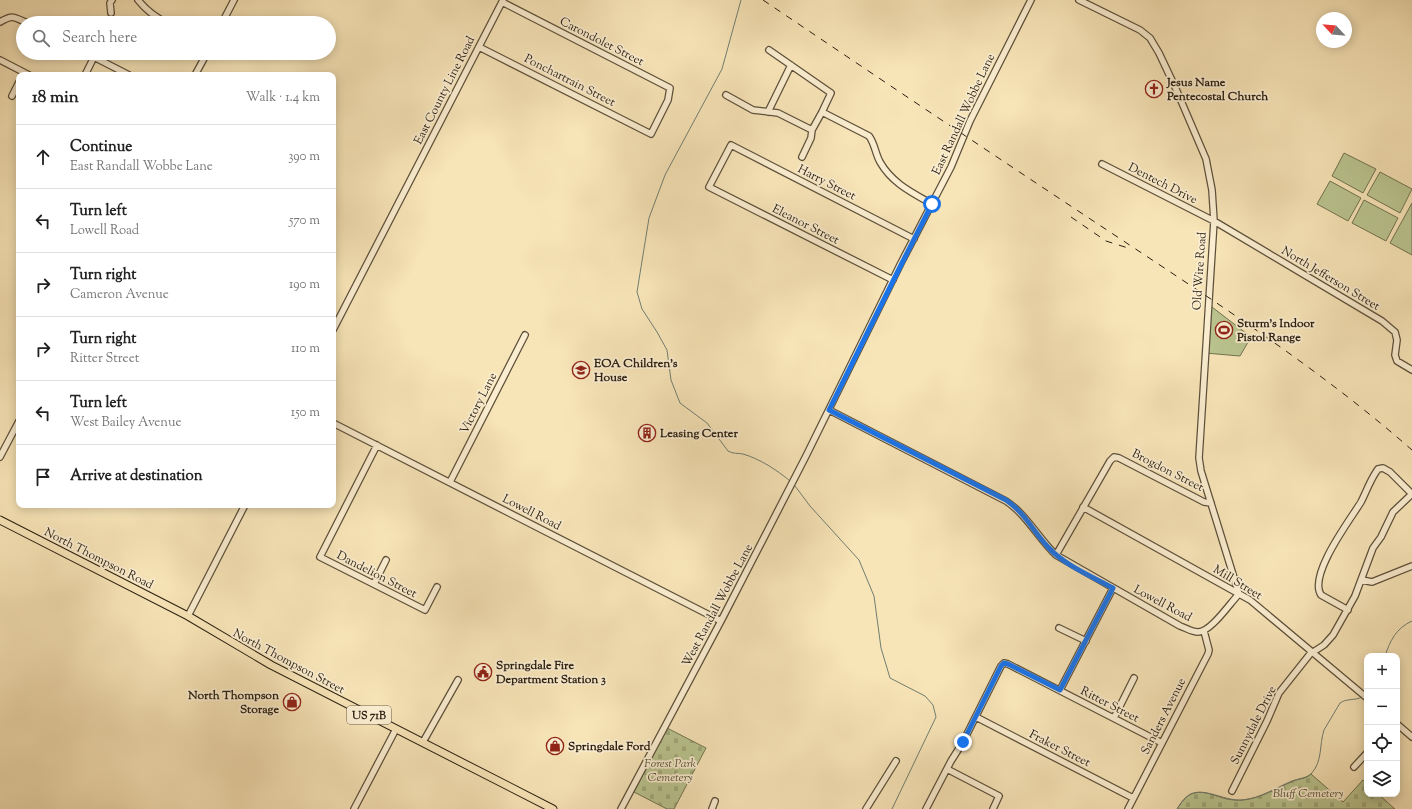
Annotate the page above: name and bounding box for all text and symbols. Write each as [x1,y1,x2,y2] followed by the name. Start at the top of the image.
[1316,12,1352,48] north arrow
[556,13,647,71] street label: Carondolet Street
[16,16,336,60] search box
[30,27,52,49] icon: search
[62,28,137,49] text: Search here
[410,33,480,148] street label: East County Line Road
[521,50,618,112] street label: Ponchartrain Street
[928,50,1000,178] street label: East Randall Wobbe Lane
[1166,74,1269,106] place label: Jesus Name Pentecostal Church
[1144,79,1164,99] church icon: Jesus Name Pentecostal Church
[32,86,79,110] text: 18 min
[246,89,320,107] text: Walk · 1.4 km
[70,137,132,158] text: Continue
[32,146,54,168] icon: ahead
[288,148,320,166] text: 390 m
[70,158,213,176] text: East Randall Wobbe Lane
[1125,159,1201,209] street label: Dentech Drive
[794,160,859,205] street label: Harry Street
[923,195,941,213] route start
[769,200,842,250] street label: Eleanor Street
[70,201,127,222] text: Turn left
[32,210,54,232] icon: left
[289,212,320,230] text: 570 m
[70,222,139,240] text: Lowell Road
[1188,231,1212,311] street label: Old Wire Road
[1278,242,1383,315] street label: North Jefferson Street
[70,265,136,286] text: Turn right
[32,274,54,296] icon: right
[289,276,320,294] text: 190 m
[70,286,169,304] text: Cameron Avenue
[1236,315,1315,347] place label: Sturm's Indoor Pistol Range
[1214,320,1234,340] sports icon: Sturm's Indoor Pistol Range
[70,329,136,350] text: Turn right
[32,338,54,360] icon: right
[291,340,320,358] text: 110 m
[70,350,139,368] text: Ritter Street
[593,355,678,387] place label: EOA Children’s House
[571,360,591,380] school or university icon: EOA Children’s House
[456,369,502,437] street label: Victory Lane
[70,393,127,414] text: Turn left
[32,402,54,424] icon: left
[291,404,320,422] text: 150 m
[70,414,181,432] text: West Bailey Avenue
[637,423,657,443] building icon: Leasing Center
[659,425,738,443] place label: Leasing Center
[1129,445,1207,497] street label: Brogdon Street
[32,466,54,488] icon: arrive
[70,466,203,487] text: Arrive at destination
[499,490,564,536] street label: Lowell Road
[41,524,156,594] street label: North Thompson Road
[678,540,758,670] street label: West Randall Wobbe Lane
[333,547,420,603] street label: Dandelion Street
[1209,561,1266,605] street label: Mill Street
[1130,581,1195,627] street label: Lowell Road
[229,625,348,699] street label: North Thompson Street
[1364,653,1400,797] map controls
[1364,653,1400,689] button: +
[495,657,606,689] place label: Springdale Fire Department Station 3
[473,662,493,682] public building icon: Springdale Fire Department Station 3
[1137,675,1191,758] street label: Sanders Avenue
[1077,682,1142,727] street label: Ritter Street
[1226,683,1282,768] street label: Sunnydale Drive
[187,687,280,719] place label: North Thompson Storage
[1364,689,1400,725] button: −
[282,692,302,712] shop icon: North Thompson Storage
[347,706,391,724] road number: US 71B
[1364,725,1400,761] button: locate
[1026,726,1093,772] street label: Fraker Street
[954,733,972,751] route end
[545,736,565,756] shop icon: Springdale Ford
[568,738,651,756] place label: Springdale Ford
[644,755,696,787] park label: Forest Park Cemetery
[1364,761,1400,797] button: layers
[1273,785,1343,803] park label: Bluff Cemetery

